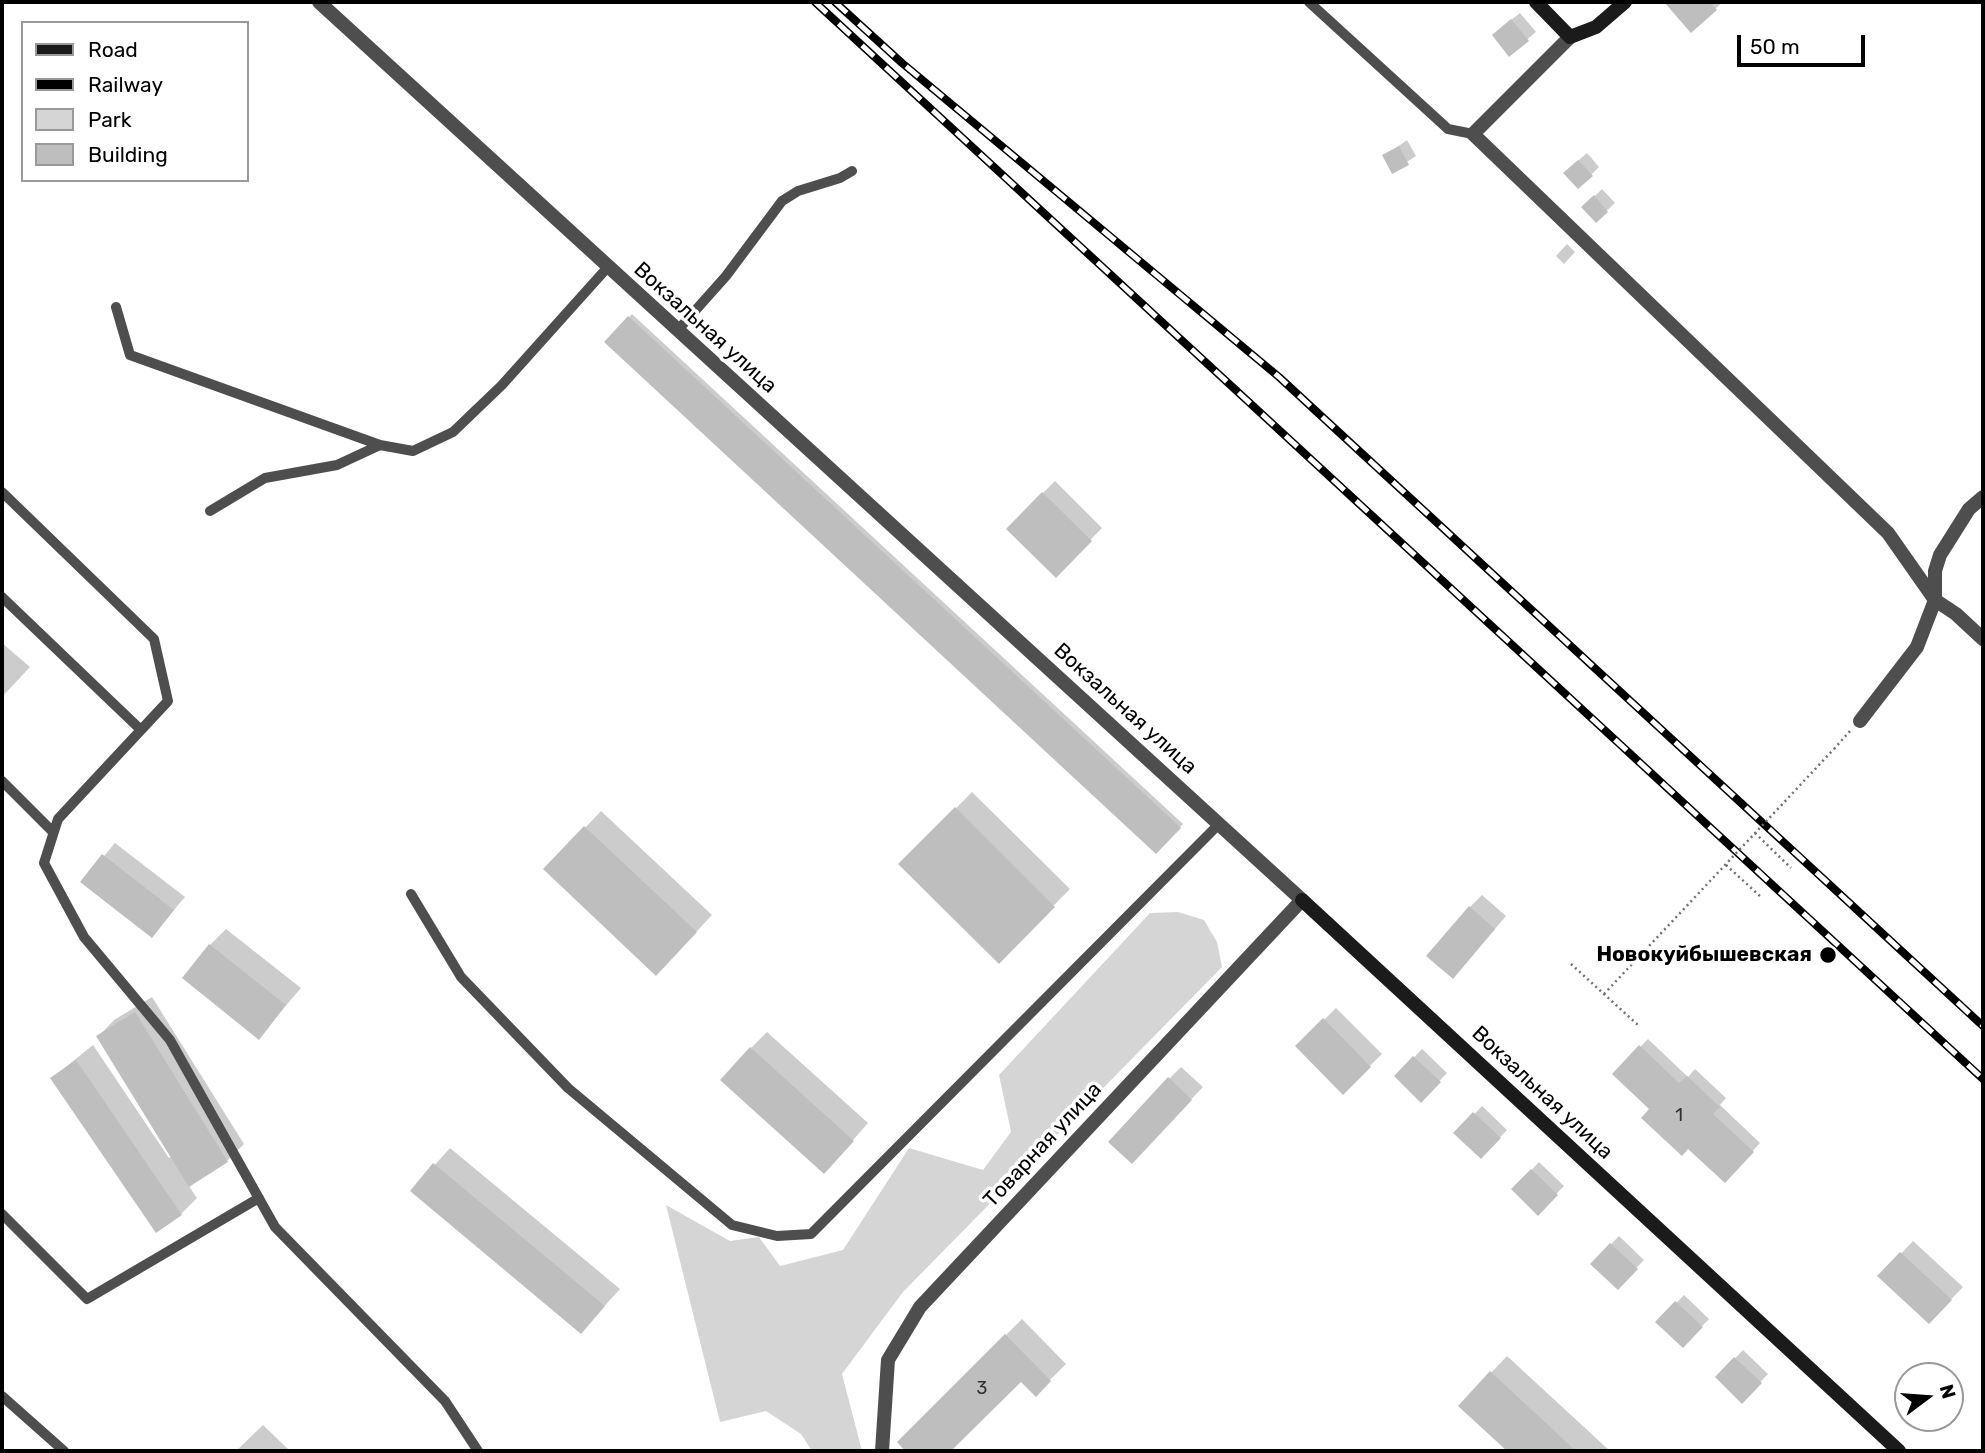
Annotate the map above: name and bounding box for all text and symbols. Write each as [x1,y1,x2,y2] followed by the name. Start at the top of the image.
[21,21,248,182] legend
[1740,21,1868,65] scale bar
[1750,34,1800,59] text: 50 m
[88,37,138,62] text: Road
[88,72,163,97] text: Railway
[88,107,132,132] text: Park
[88,142,168,167] text: Building
[628,257,782,399] street label: Вокзальная улица
[1048,638,1202,780] street label: Вокзальная улица
[1596,942,1812,968] place label: Новокуйбышевская
[1818,945,1838,965] marker: Новокуйбышевская
[1466,1021,1618,1165] street label: Вокзальная улица
[979,1077,1107,1213] street label: Товарная улица
[1675,1105,1683,1127] house number: 1
[1894,1362,1964,1432] north arrow
[977,1378,987,1400] house number: 3
[1935,1382,1961,1401] text: N

